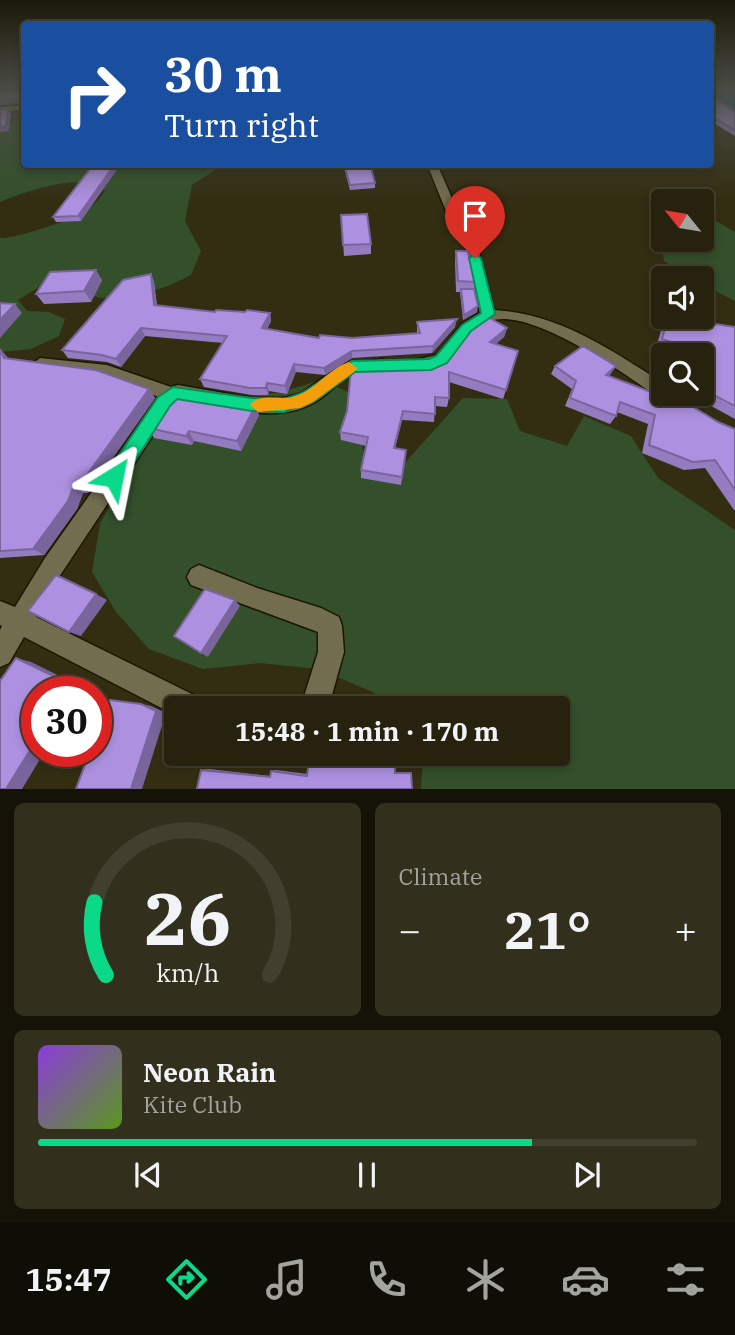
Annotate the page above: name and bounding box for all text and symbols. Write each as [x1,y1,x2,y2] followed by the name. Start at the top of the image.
[164,42,282,105] text: 30 m
[49,49,140,140] icon: right
[164,104,319,146] text: Turn right
[445,186,505,258] pin
[651,189,714,252] north arrow
[651,189,714,406] map controls
[456,197,494,235] icon: arrive
[651,266,714,329] button: sound
[651,343,714,406] button: search
[77,440,151,514] position arrow
[21,676,112,767] speed limit sign: 30
[235,714,499,748] text: 15:48 · 1 min · 170 m
[399,861,482,891] text: Climate
[144,871,231,966] text: 26
[504,896,591,963] text: 21°
[399,905,421,954] text: −
[674,905,697,954] text: +
[156,956,219,989] text: km/h
[143,1055,276,1089] text: Neon Rain
[143,1089,242,1119] text: Kite Club
[129,1156,167,1194] icon: previous
[348,1156,386,1194] icon: pause
[568,1156,606,1194] icon: next
[162,1255,211,1304] icon: directions
[262,1255,311,1304] icon: music
[362,1255,411,1304] icon: phone
[461,1255,510,1304] icon: climate
[561,1255,610,1304] icon: car
[661,1255,710,1304] icon: filters
[25,1258,112,1300] text: 15:47

